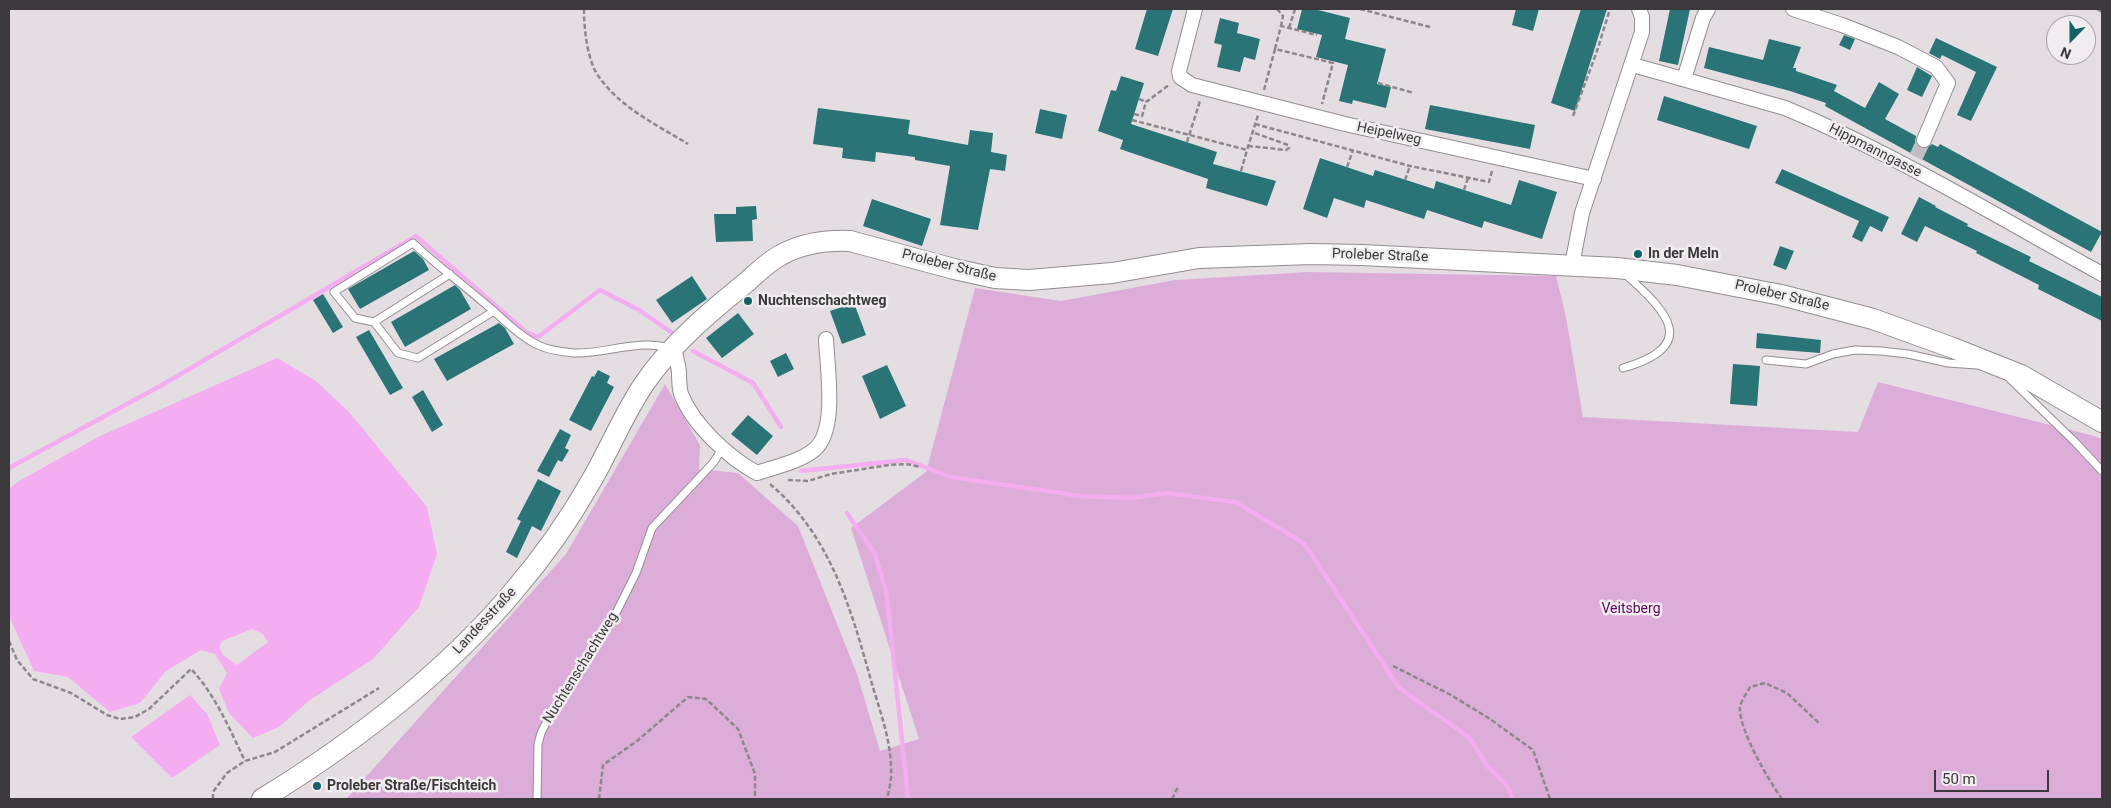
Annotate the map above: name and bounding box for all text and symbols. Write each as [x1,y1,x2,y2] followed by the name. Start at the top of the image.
[2046,15,2096,65] north arrow
[2058,44,2073,62] text: N
[1355,119,1423,149] street label: Heipelweg
[1826,120,1924,182] street label: Hippmanngasse
[900,246,998,286] street label: Proleber Straße
[1331,246,1429,266] street label: Proleber Straße
[1648,246,1719,262] place label: In der Meln
[1632,248,1644,260] marker: In der Meln
[1733,277,1831,315] street label: Proleber Straße
[758,293,887,309] place label: Nuchtenschachtweg
[742,295,754,307] marker: Nuchtenschachtweg
[450,584,520,658] street label: Landesstraße
[1601,601,1661,617] park label: Veitsberg
[540,609,622,727] street label: Nuchtenschachtweg
[1936,760,2051,792] scale bar
[1942,770,1976,788] text: 50 m
[327,778,496,794] place label: Proleber Straße/Fischteich
[311,780,323,792] marker: Proleber Straße/Fischteich

